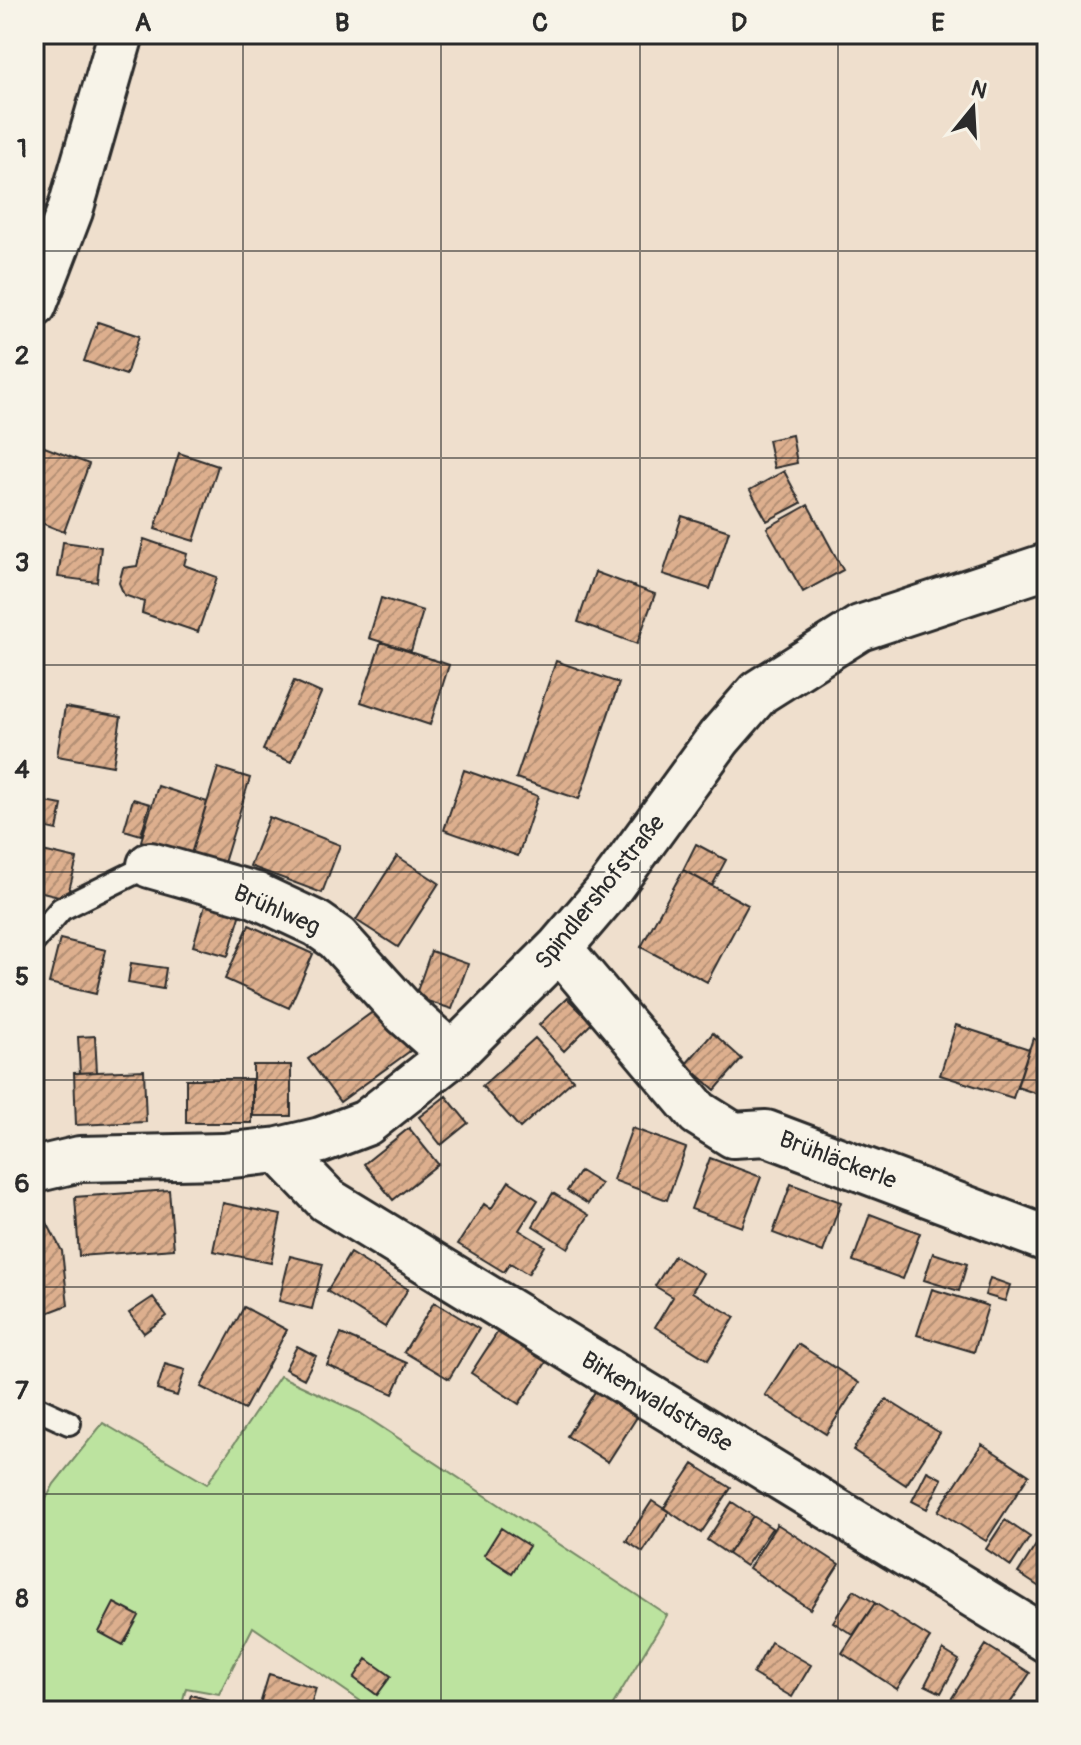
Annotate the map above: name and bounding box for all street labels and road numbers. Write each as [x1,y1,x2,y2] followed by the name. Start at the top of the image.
[529,809,671,975] street label: Spindlershofstraße
[229,878,325,942] street label: Brühlweg
[775,1124,901,1196] street label: Brühläckerle
[576,1345,738,1459] street label: Birkenwaldstraße

